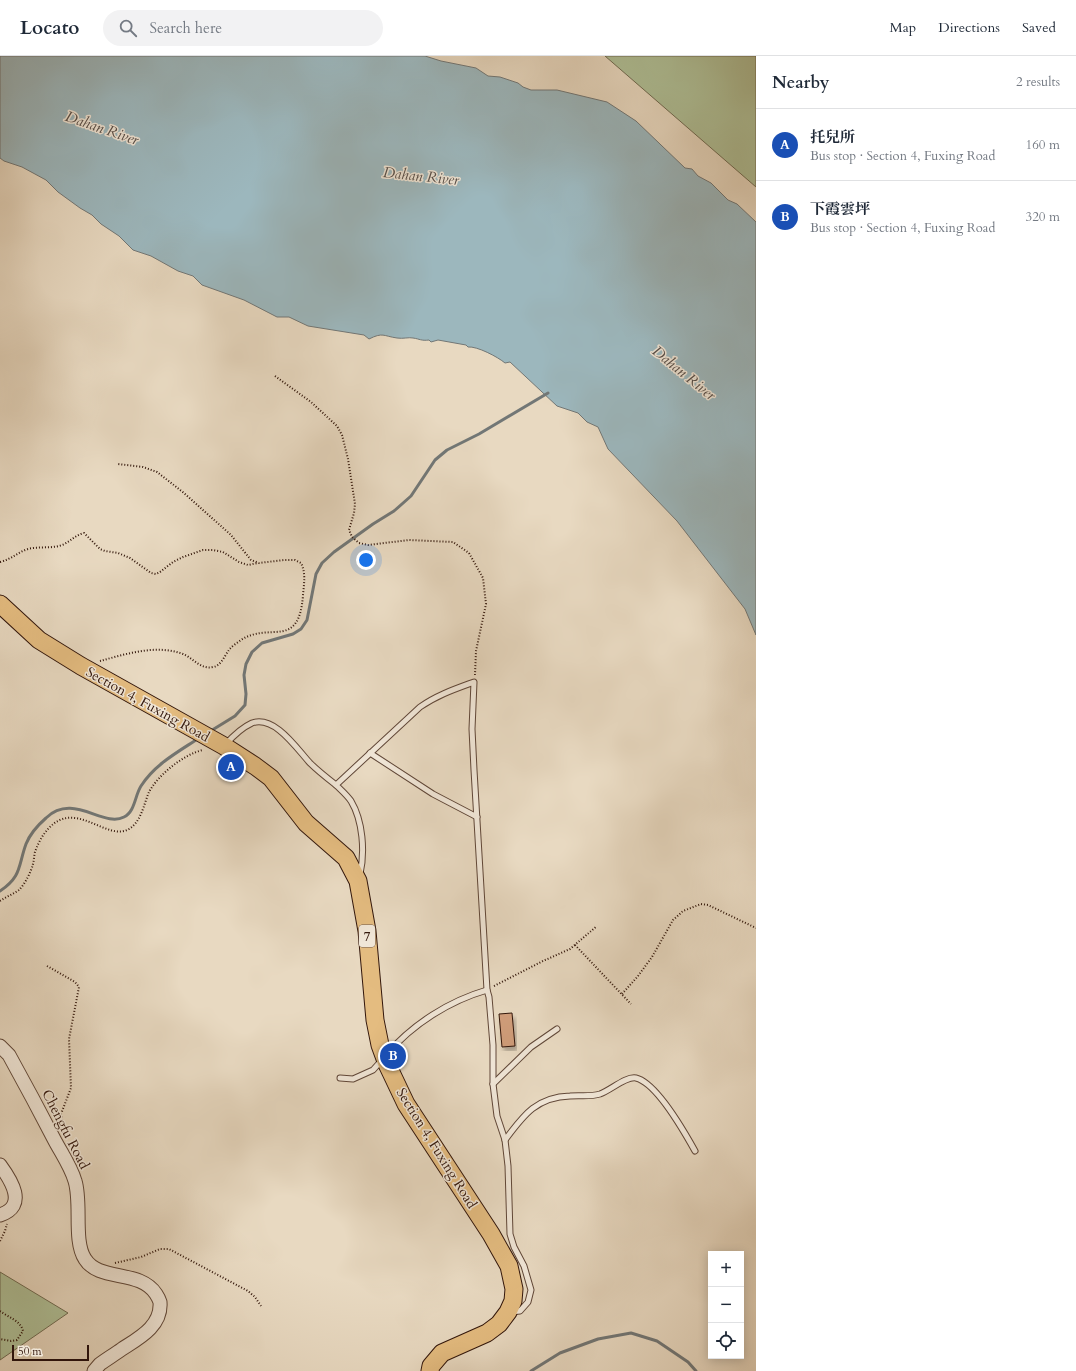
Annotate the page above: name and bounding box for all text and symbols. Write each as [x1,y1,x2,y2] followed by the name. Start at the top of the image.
[103,10,383,46] search box
[20,15,79,41] text: Locato
[117,17,139,39] icon: search
[149,18,222,38] text: Search here
[890,18,916,37] text: Map
[938,18,1000,37] text: Directions
[1022,18,1056,37] text: Saved
[772,71,829,94] text: Nearby
[1016,73,1060,91] text: 2 results
[63,106,142,150] water label: Dahan River
[810,127,855,147] text: 托兒所
[780,136,790,154] text: A
[1026,136,1060,154] text: 160 m
[810,147,995,165] text: Bus stop · Section 4, Fuxing Road
[382,162,461,190] water label: Dahan River
[810,199,870,219] text: 下霞雲坪
[780,208,790,226] text: B
[1026,208,1060,226] text: 320 m
[810,219,995,237] text: Bus stop · Section 4, Fuxing Road
[648,341,721,405] water label: Dahan River
[356,550,376,570] your location
[82,662,214,747] street label: Section 4, Fuxing Road
[218,752,244,782] pin: A
[359,925,375,947] road number: 7
[380,1041,406,1071] pin: B
[392,1084,482,1213] street label: Section 4, Fuxing Road
[37,1086,94,1173] street label: Chengfu Road
[708,1251,744,1359] map controls
[708,1251,744,1287] button: +
[708,1287,744,1323] button: −
[708,1323,744,1359] button: locate
[12,1343,89,1362] scale bar
[18,1344,42,1359] text: 50 m

